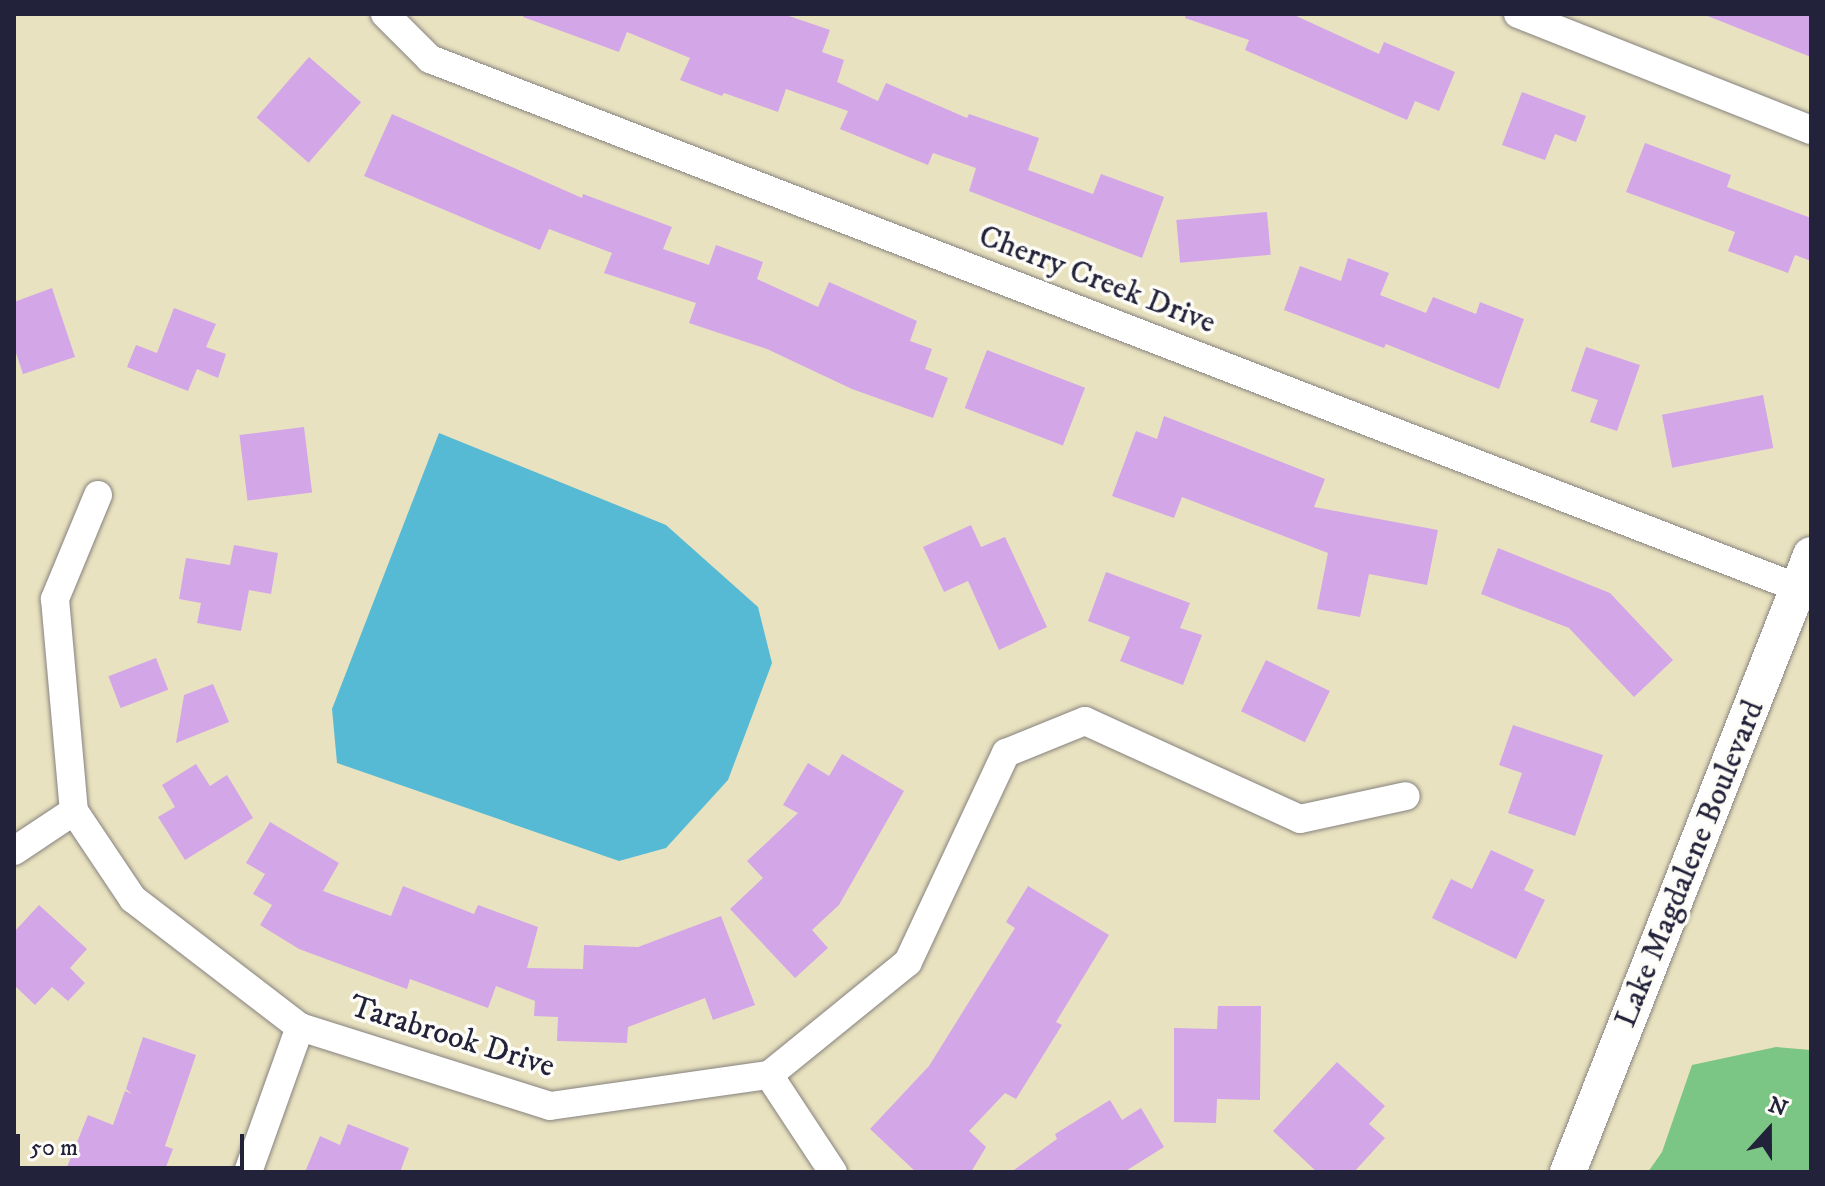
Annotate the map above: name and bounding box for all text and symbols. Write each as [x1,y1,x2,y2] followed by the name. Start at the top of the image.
[973,217,1221,343] street label: Cherry Creek Drive
[1607,695,1773,1033] street label: Lake Magdalene Boulevard
[345,988,559,1086] street label: Tarabrook Drive
[1729,1090,1809,1170] north arrow
[1765,1091,1791,1123] text: N
[20,1118,248,1168] scale bar
[30,1133,78,1163] text: 50 m

